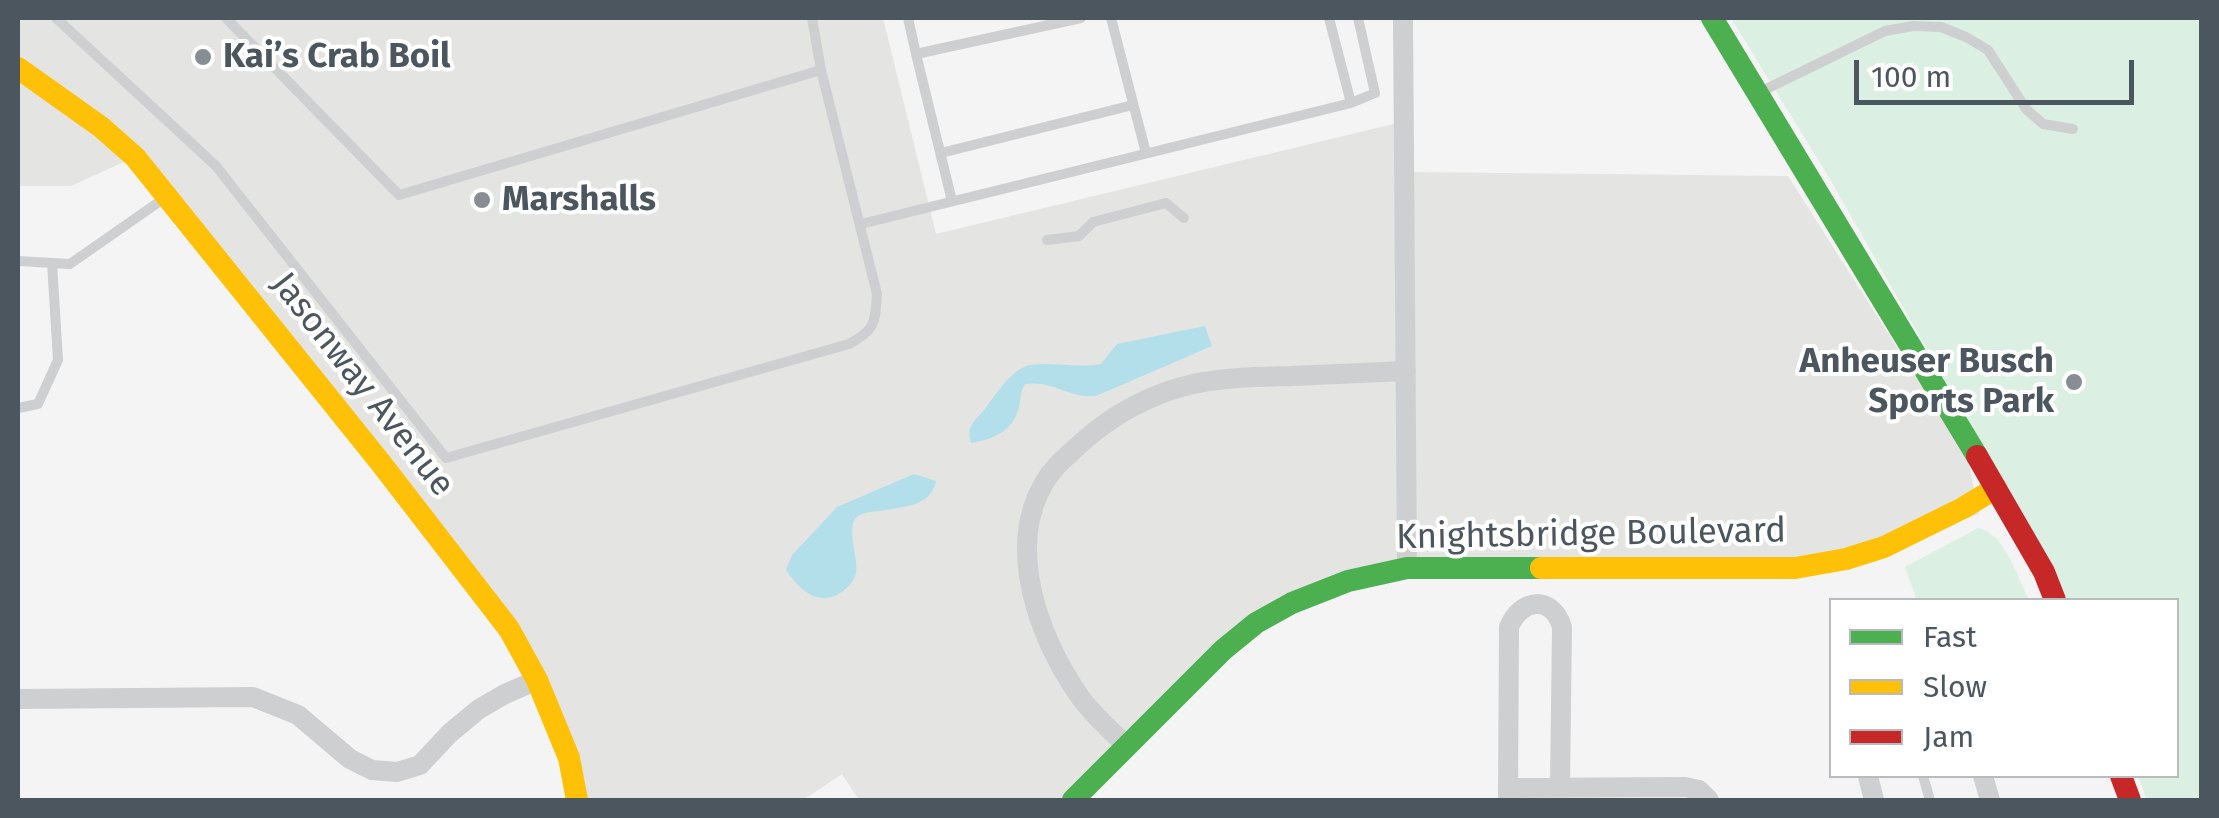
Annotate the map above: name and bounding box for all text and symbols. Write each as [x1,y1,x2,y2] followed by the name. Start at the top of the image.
[223,36,450,78] place label: Kai’s Crab Boil
[1859,40,2139,102] scale bar
[192,46,214,68] marker: Kai’s Crab Boil
[1871,59,1951,95] text: 100 m
[502,179,656,221] place label: Marshalls
[471,189,493,211] marker: Marshalls
[262,265,462,505] street label: Jasonway Avenue
[1800,341,2054,423] place label: Anheuser Busch Sports Park
[2063,371,2085,393] marker: Anheuser Busch Sports Park
[1396,511,1786,559] street label: Knightsbridge Boulevard
[1829,598,2179,778] legend
[1923,619,1977,655] text: Fast
[1923,669,1987,705] text: Slow
[1923,719,1974,755] text: Jam

